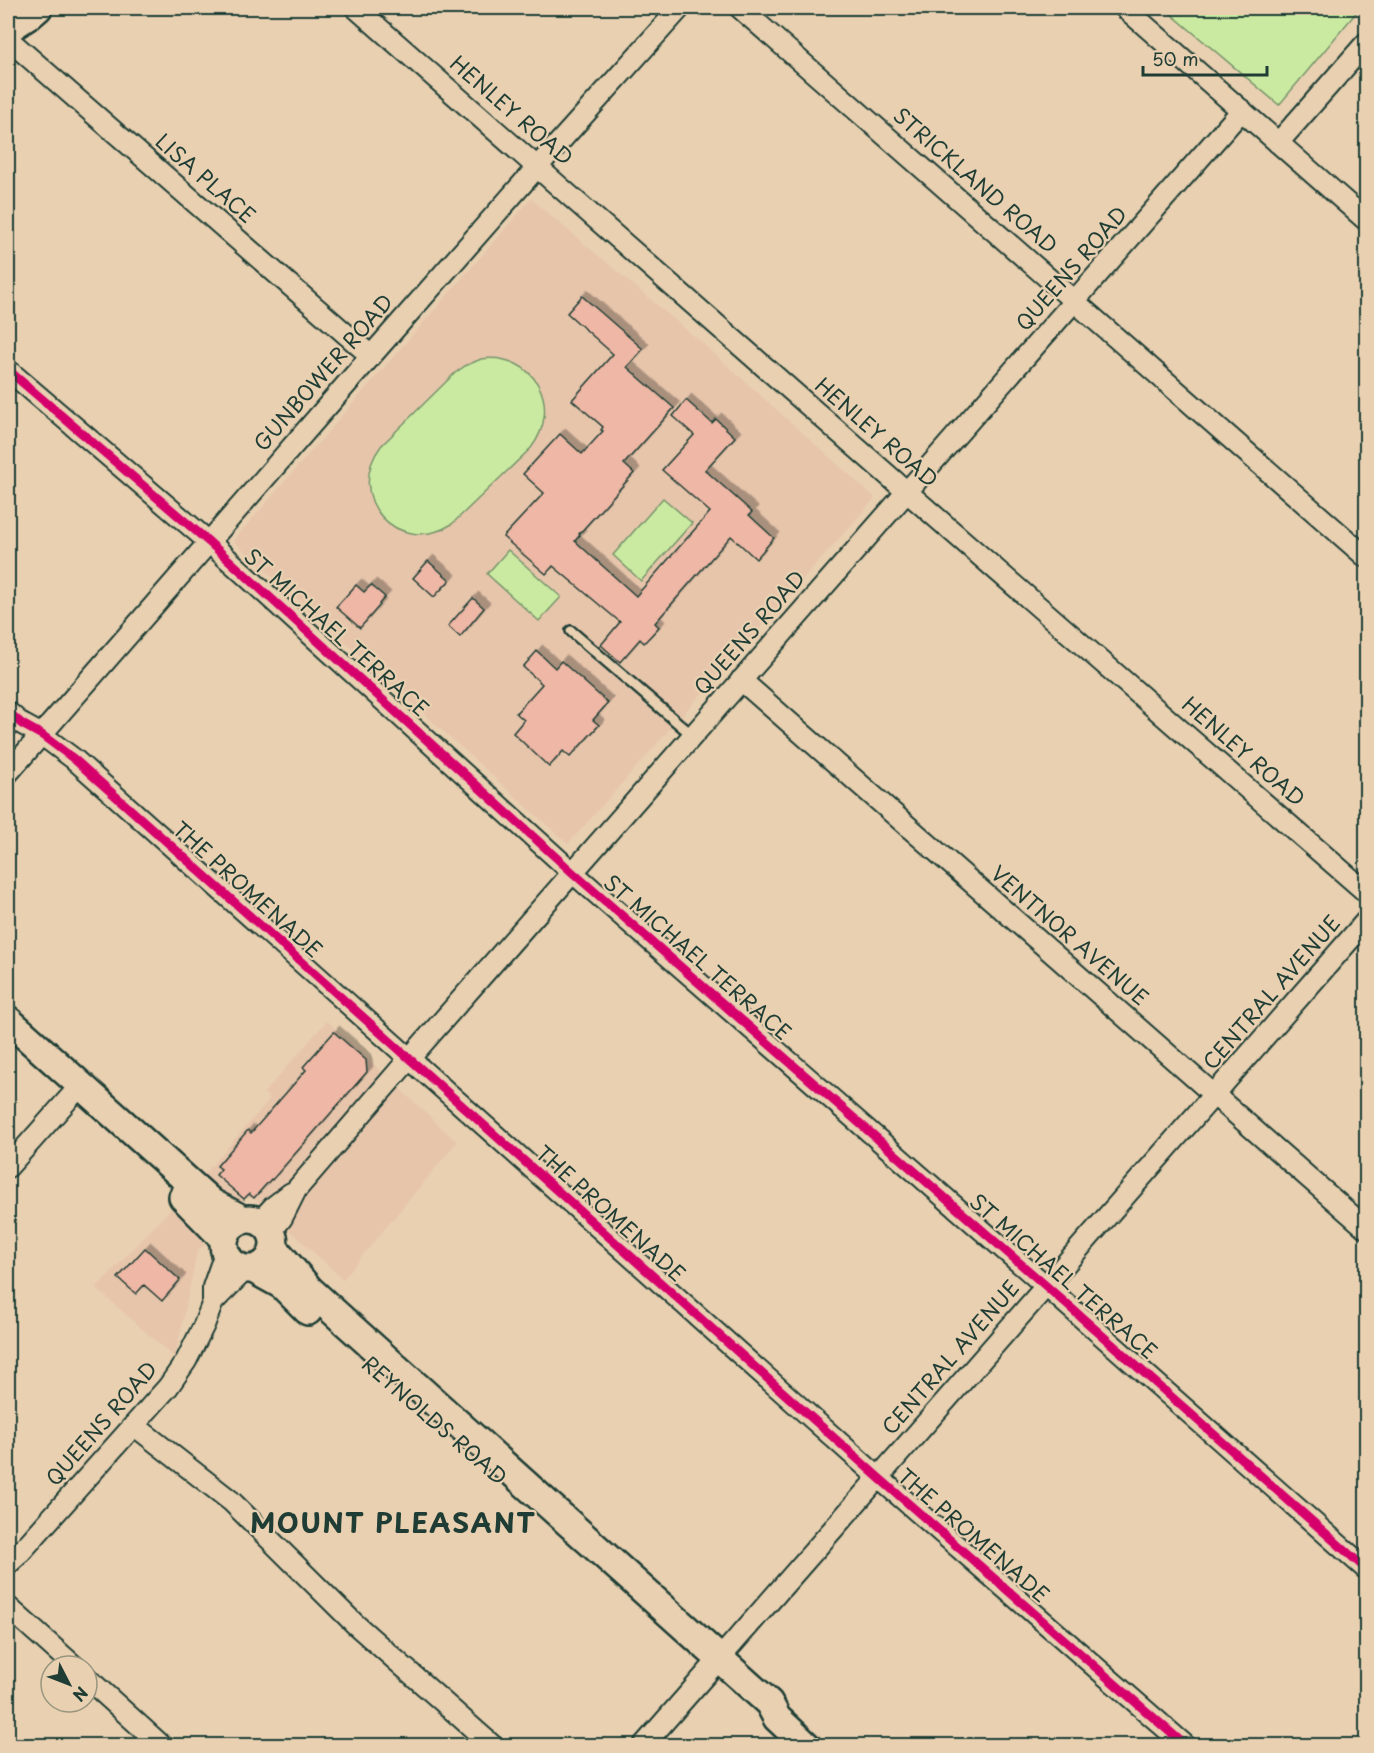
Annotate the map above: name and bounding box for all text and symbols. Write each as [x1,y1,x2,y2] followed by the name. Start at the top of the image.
[1143,39,1268,77] scale bar
[1152,45,1199,72] text: 50 m
[444,47,581,172] street label: HENLEY ROAD
[887,99,1066,260] street label: STRICKLAND ROAD
[149,125,263,230] street label: LISA PLACE
[1007,198,1134,337] street label: QUEENS ROAD
[245,286,400,457] street label: GUNBOWER ROAD
[809,369,946,494] street label: HENLEY ROAD
[238,540,437,723] street label: ST MICHAEL TERRACE
[685,562,812,701] street label: QUEENS ROAD
[1176,688,1313,813] street label: HENLEY ROAD
[166,813,330,964] street label: THE PROMENADE
[984,857,1156,1012] street label: VENTNOR AVENUE
[598,866,799,1047] street label: ST MICHAEL TERRACE
[1194,907,1347,1076] street label: CENTRAL AVENUE
[529,1137,693,1288] street label: THE PROMENADE
[964,1185,1165,1366] street label: ST MICHAEL TERRACE
[873,1272,1026,1441] street label: CENTRAL AVENUE
[356,1347,515,1492] street label: REYNOLDS ROAD
[37,1353,164,1492] street label: QUEENS ROAD
[892,1460,1057,1609] street label: THE PROMENADE
[250,1501,536,1542] district label: MOUNT PLEASANT
[39,1654,99,1714] north arrow
[68,1682,94,1707] text: N

